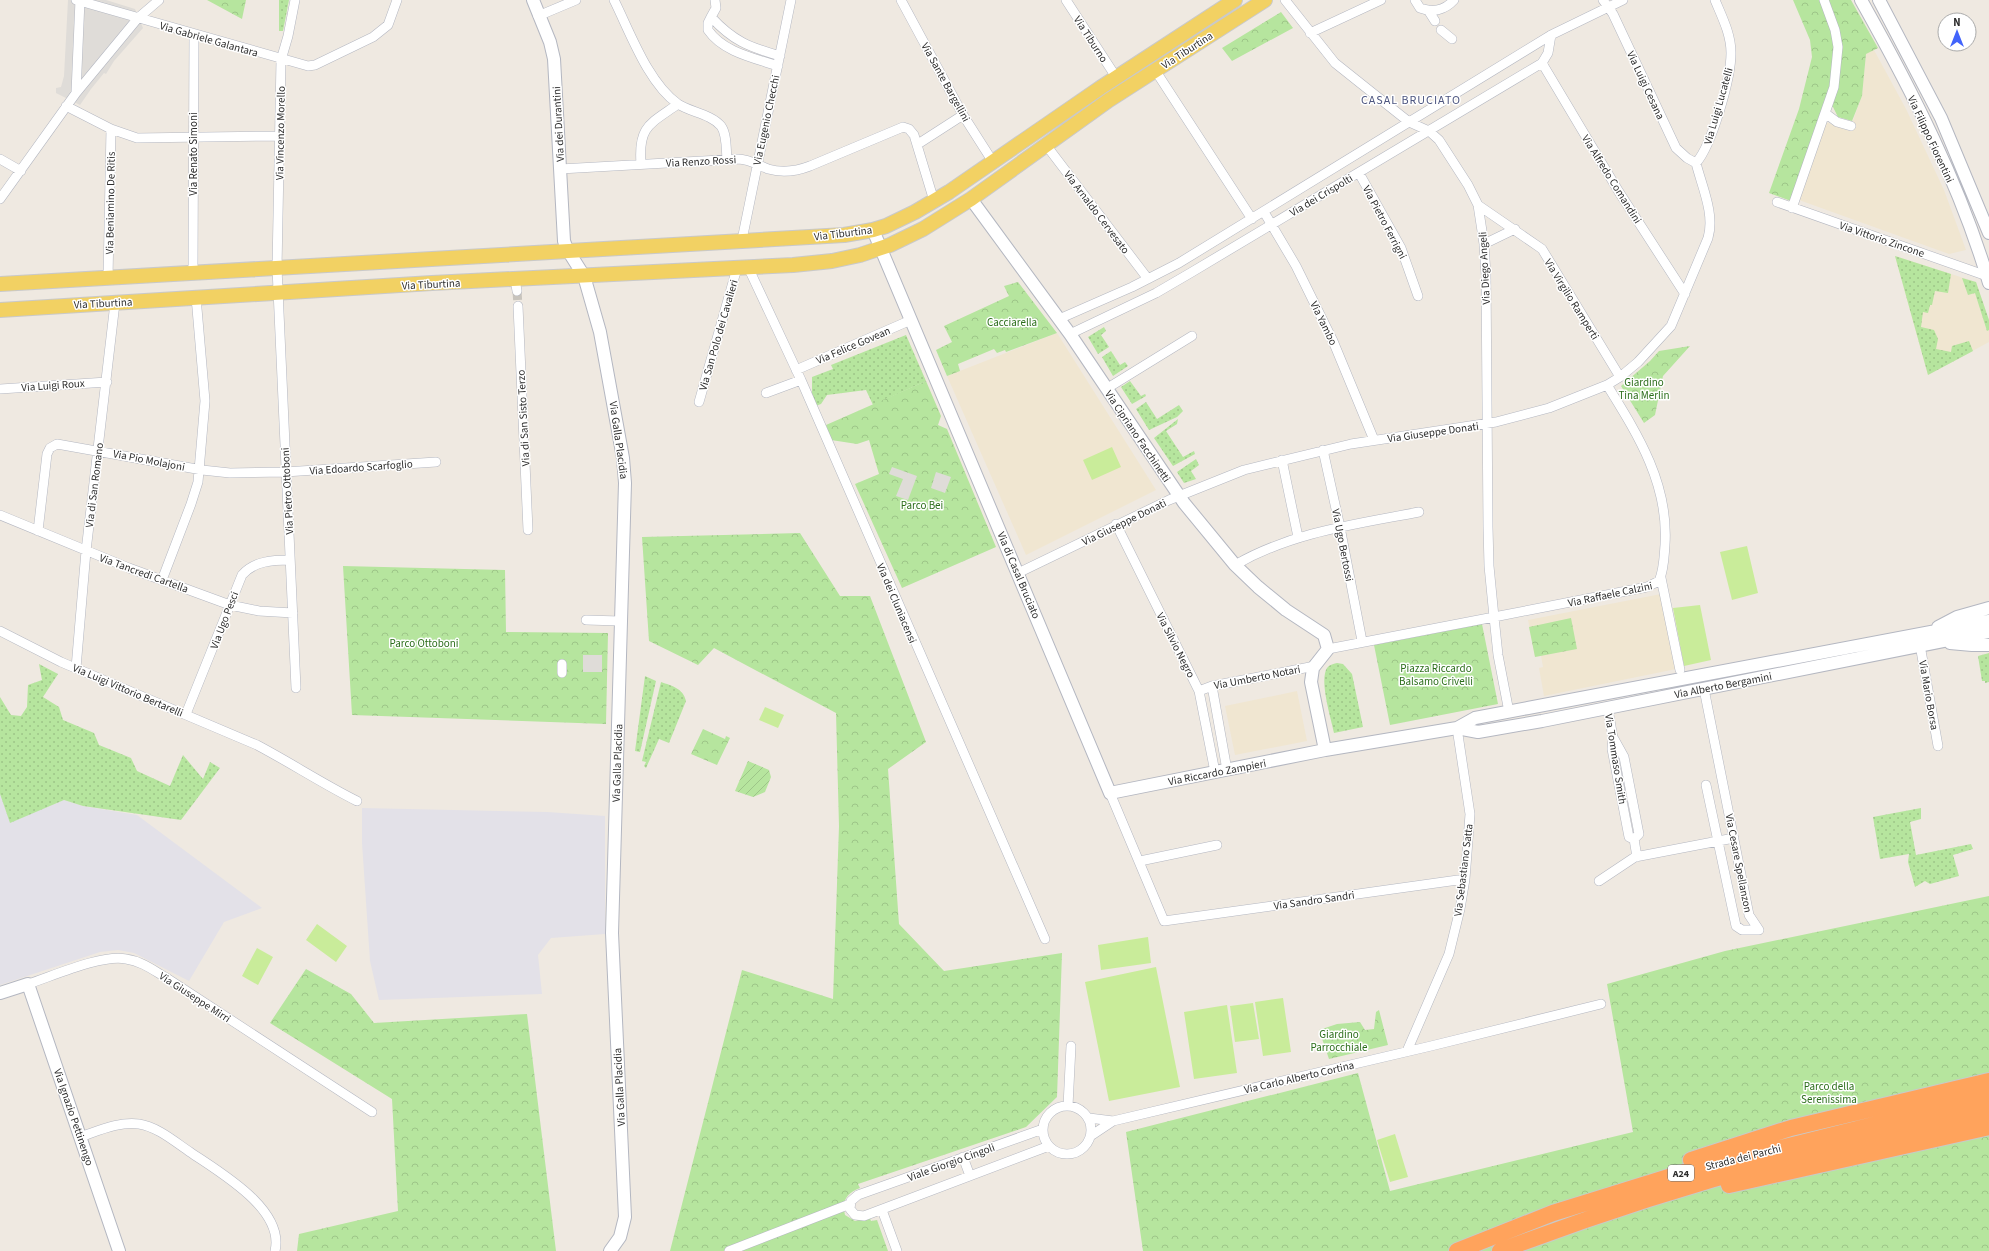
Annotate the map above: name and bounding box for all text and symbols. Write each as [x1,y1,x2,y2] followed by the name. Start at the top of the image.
[1937,12,1977,52] north arrow
[1070,13,1111,65] street label: Via Tiburno
[1953,15,1961,30] text: N
[158,18,260,61] street label: Via Gabriele Galantara
[1159,28,1216,73] street label: Via Tiburtina
[918,40,974,125] street label: Via Sante Bargellini
[1623,49,1668,122] street label: Via Luigi Cesana
[1700,66,1737,146] street label: Via Luigi Lucatelli
[750,74,783,167] street label: Via Eugenio Checchi
[272,86,289,180] street label: Via Vincenzo Morello
[549,86,568,162] street label: Via dei Durantini
[1361,92,1461,109] district label: CASAL BRUCIATO
[1904,93,1957,185] street label: Via Filippo Fiorentini
[186,112,201,196] street label: Via Renato Simoni
[1578,132,1645,226] street label: Via Alfredo Comandini
[102,151,119,254] street label: Via Beniamino De Ritis
[665,152,737,171] street label: Via Renzo Rossi
[1060,168,1133,257] street label: Via Arnaldo Cervesato
[1287,171,1356,220] street label: Via dei Crispolti
[1359,183,1410,262] street label: Via Pietro Ferrigni
[1837,218,1927,261] street label: Via Vittorio Zincone
[813,222,873,245] street label: Via Tiburtina
[1475,231,1494,305] street label: Via Diego Angeli
[1541,256,1603,343] street label: Via Virgilio Ramperti
[401,275,461,294] street label: Via Tiburtina
[695,278,742,392] street label: Via San Polo dei Cavalieri
[73,294,133,313] street label: Via Tiburtina
[1306,299,1341,348] street label: Via Yambo
[987,315,1037,330] park label: Cacciarella
[814,323,893,368] street label: Via Felice Govean
[513,369,534,466] street label: Via di San Sisto Terzo
[1618,375,1670,403] park label: Giardino Tina Merlin
[21,376,85,395] street label: Via Luigi Roux
[1101,387,1174,485] street label: Via Cipriano Facchinetti
[606,400,631,480] street label: Via Galla Placidia
[1386,419,1480,446] street label: Via Giuseppe Donati
[82,442,107,528] street label: Via di San Romano
[112,446,186,475] street label: Via Pio Molajoni
[278,447,297,535] street label: Via Pietro Ottoboni
[309,456,413,479] street label: Via Edoardo Scarfoglio
[1080,496,1169,549] street label: Via Giuseppe Donati
[901,498,943,513] park label: Parco Bei
[1328,507,1357,583] street label: Via Ugo Bertossi
[993,529,1044,621] street label: Via di Casal Bruciato
[97,550,190,597] street label: Via Tancredi Cartella
[873,561,920,645] street label: Via dei Cluniacensi
[1566,578,1654,611] street label: Via Raffaele Calzini
[207,589,242,651] street label: Via Ugo Pesci
[1153,610,1198,680] street label: Via Silvio Negro
[389,636,459,651] park label: Parco Ottoboni
[1915,659,1942,731] street label: Via Mario Borsa
[70,660,185,721] street label: Via Luigi Vittorio Bertarelli
[1399,661,1473,689] park label: Piazza Riccardo Balsamo Crivelli
[1213,662,1302,693] street label: Via Umberto Notari
[1673,669,1773,702] street label: Via Alberto Bergamini
[1601,713,1630,805] street label: Via Tommaso Smith
[609,724,626,802] street label: Via Galla Placidia
[1167,756,1267,789] street label: Via Riccardo Zampieri
[1722,812,1755,914] street label: Via Cesare Spellanzon
[1450,823,1477,917] street label: Via Sebastiano Satta
[1273,887,1356,914] street label: Via Sandro Sandri
[156,969,233,1026] street label: Via Giuseppe Mirri
[1310,1027,1368,1055] park label: Giardino Parrocchiale
[610,1047,629,1127] street label: Via Galla Placidia
[1243,1058,1356,1097] street label: Via Carlo Alberto Cortina
[50,1067,97,1168] street label: Via Ignazio Pettinengo
[1801,1079,1857,1107] park label: Parco della Serenissima
[905,1140,997,1185] street label: Viale Giorgio Cingoli
[1704,1141,1783,1174] street label: Strada dei Parchi
[1668,1165,1694,1181] road number: A24

